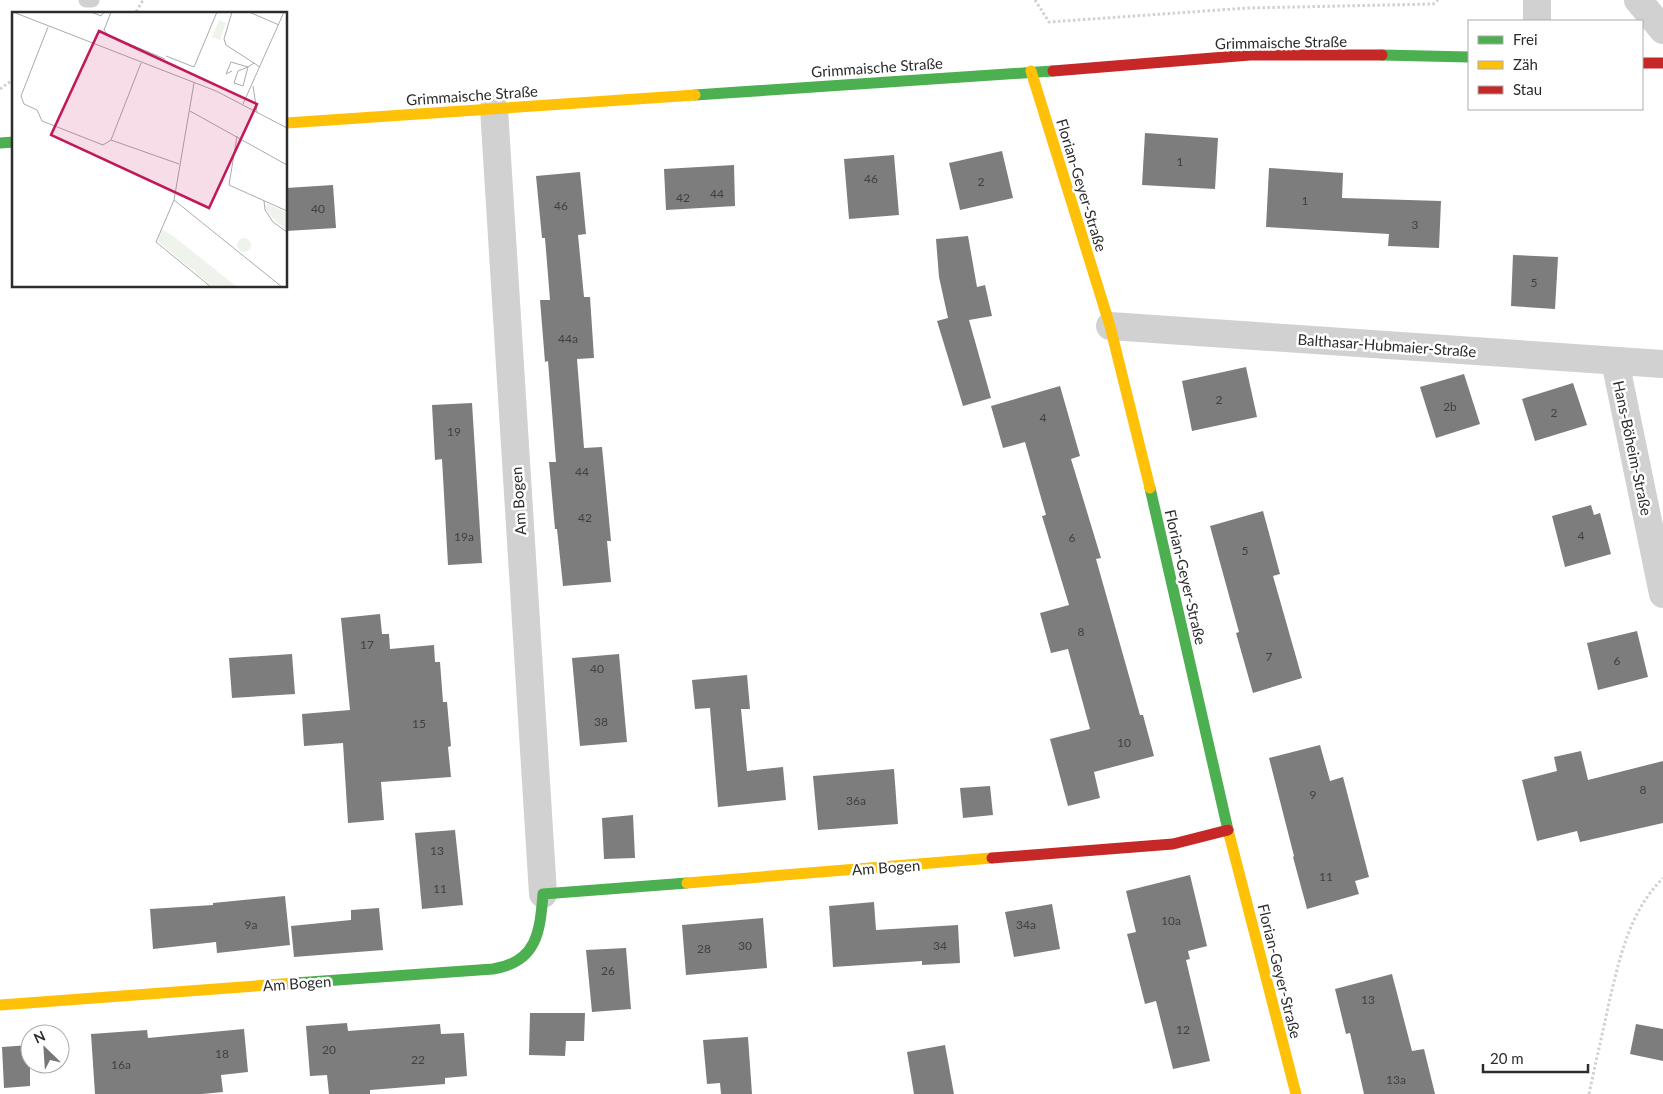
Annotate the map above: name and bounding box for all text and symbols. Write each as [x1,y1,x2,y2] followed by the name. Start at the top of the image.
[12,12,288,288] inset map
[1468,20,1643,110] legend
[1513,30,1538,48] text: Frei
[1215,32,1347,52] street label: Grimmaische Straße
[811,53,944,81] street label: Grimmaische Straße
[1513,55,1538,73] text: Zäh
[1513,80,1542,98] text: Stau
[406,81,539,109] street label: Grimmaische Straße
[1053,116,1111,254] street label: Florian-Geyer-Straße
[1177,154,1184,169] house number: 1
[864,171,878,186] house number: 46
[978,174,985,189] house number: 2
[710,186,724,201] house number: 44
[676,190,690,205] house number: 42
[1302,193,1309,208] house number: 1
[554,198,568,213] house number: 46
[311,201,325,216] house number: 40
[1412,217,1419,232] house number: 3
[1531,275,1538,290] house number: 5
[1297,330,1477,360] street label: Balthasar-Hubmaier-Straße
[558,331,578,346] house number: 44a
[1610,379,1656,517] street label: Hans-Böheim-Straße
[1216,392,1223,407] house number: 2
[1443,399,1457,414] house number: 2b
[1551,405,1558,420] house number: 2
[1040,410,1047,425] house number: 4
[447,424,461,439] house number: 19
[575,464,589,479] house number: 44
[507,466,529,536] street label: Am Bogen
[1162,508,1210,646] street label: Florian-Geyer-Straße
[578,510,592,525] house number: 42
[1578,528,1585,543] house number: 4
[454,529,474,544] house number: 19a
[1069,530,1076,545] house number: 6
[1242,543,1249,558] house number: 5
[1078,624,1085,639] house number: 8
[360,637,374,652] house number: 17
[1266,649,1273,664] house number: 7
[1614,653,1621,668] house number: 6
[590,661,604,676] house number: 40
[594,714,608,729] house number: 38
[412,716,426,731] house number: 15
[1117,735,1131,750] house number: 10
[1640,782,1647,797] house number: 8
[1310,787,1317,802] house number: 9
[846,793,866,808] house number: 36a
[430,843,444,858] house number: 13
[851,856,921,878] street label: Am Bogen
[1319,869,1333,884] house number: 11
[433,881,447,896] house number: 11
[1255,902,1305,1040] street label: Florian-Geyer-Straße
[1161,913,1181,928] house number: 10a
[245,917,257,932] house number: 9a
[1016,917,1036,932] house number: 34a
[738,938,752,953] house number: 30
[933,938,947,953] house number: 34
[697,941,711,956] house number: 28
[601,963,615,978] house number: 26
[262,972,332,994] street label: Am Bogen
[1361,992,1375,1007] house number: 13
[1176,1022,1190,1037] house number: 12
[20,1024,70,1074] north arrow
[31,1027,48,1047] text: N
[322,1042,336,1057] house number: 20
[1483,1042,1588,1074] scale bar
[215,1046,229,1061] house number: 18
[1490,1049,1524,1067] text: 20 m
[411,1052,425,1067] house number: 22
[111,1057,131,1072] house number: 16a
[1386,1072,1406,1087] house number: 13a

